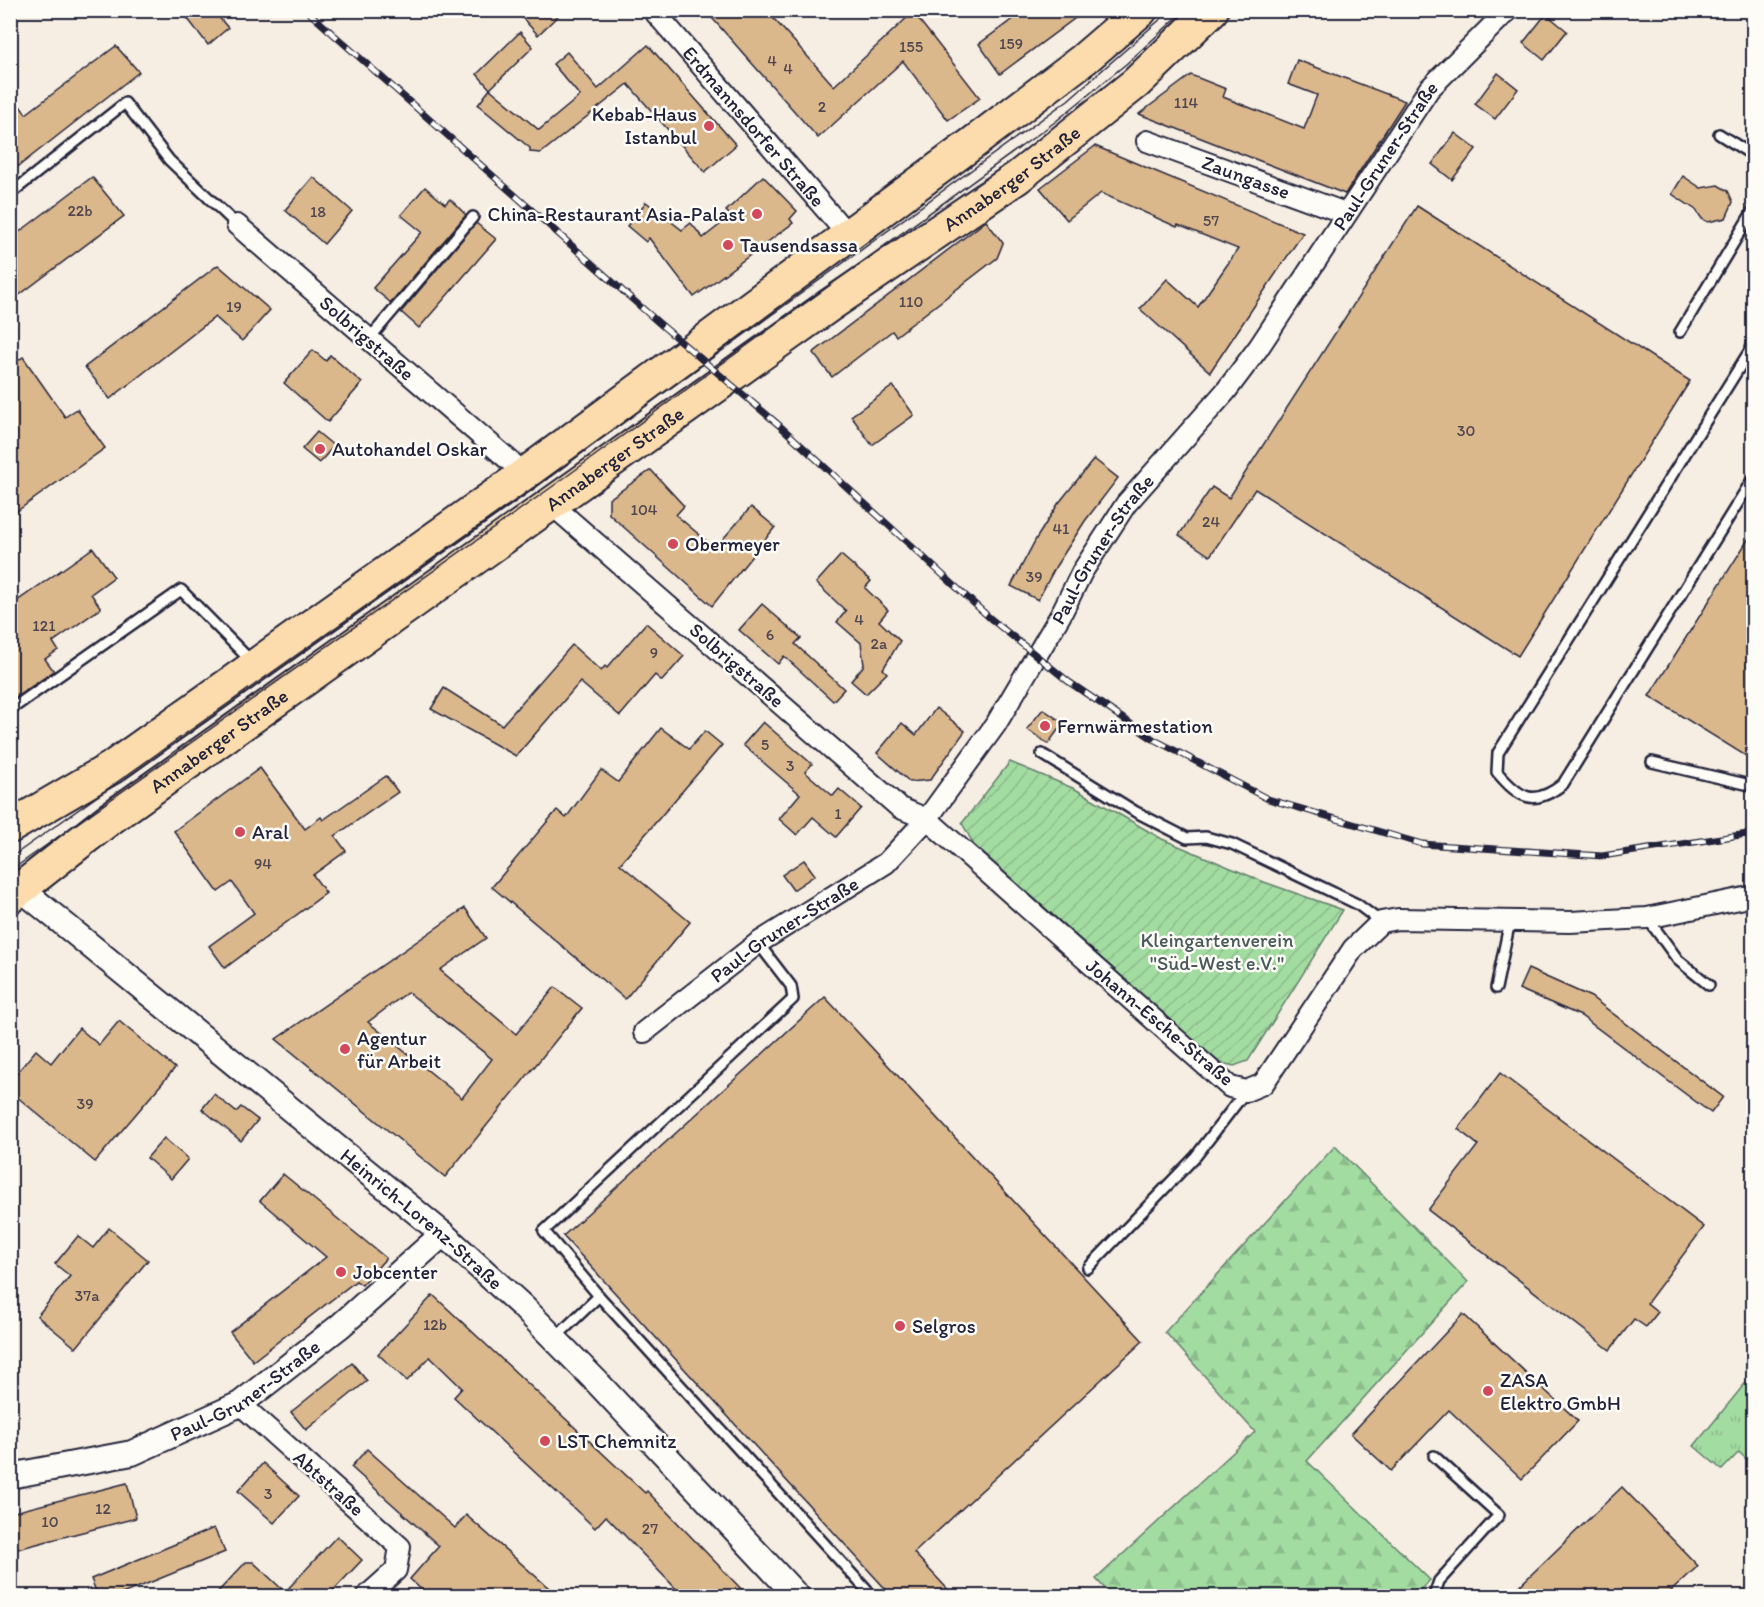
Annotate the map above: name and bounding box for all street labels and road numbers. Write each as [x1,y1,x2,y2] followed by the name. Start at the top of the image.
[678,41,830,212] street label: Erdmannsdorfer Straße
[1327,75,1443,235] street label: Paul-Gruner-Straße
[939,120,1085,236] street label: Annaberger Straße
[1199,150,1293,204] street label: Zaungasse
[315,290,419,386] street label: Solbrigstraße
[541,401,688,516] street label: Annaberger Straße
[1046,469,1159,629] street label: Paul-Gruner-Straße
[685,617,789,713] street label: Solbrigstraße
[145,683,293,798] street label: Annaberger Straße
[705,871,863,988] street label: Paul-Gruner-Straße
[1081,953,1239,1091] street label: Johann-Esche-Straße
[336,1143,508,1295] street label: Heinrich-Lorenz-Straße
[166,1334,325,1446] street label: Paul-Gruner-Straße
[289,1445,369,1521] street label: Abtstraße

